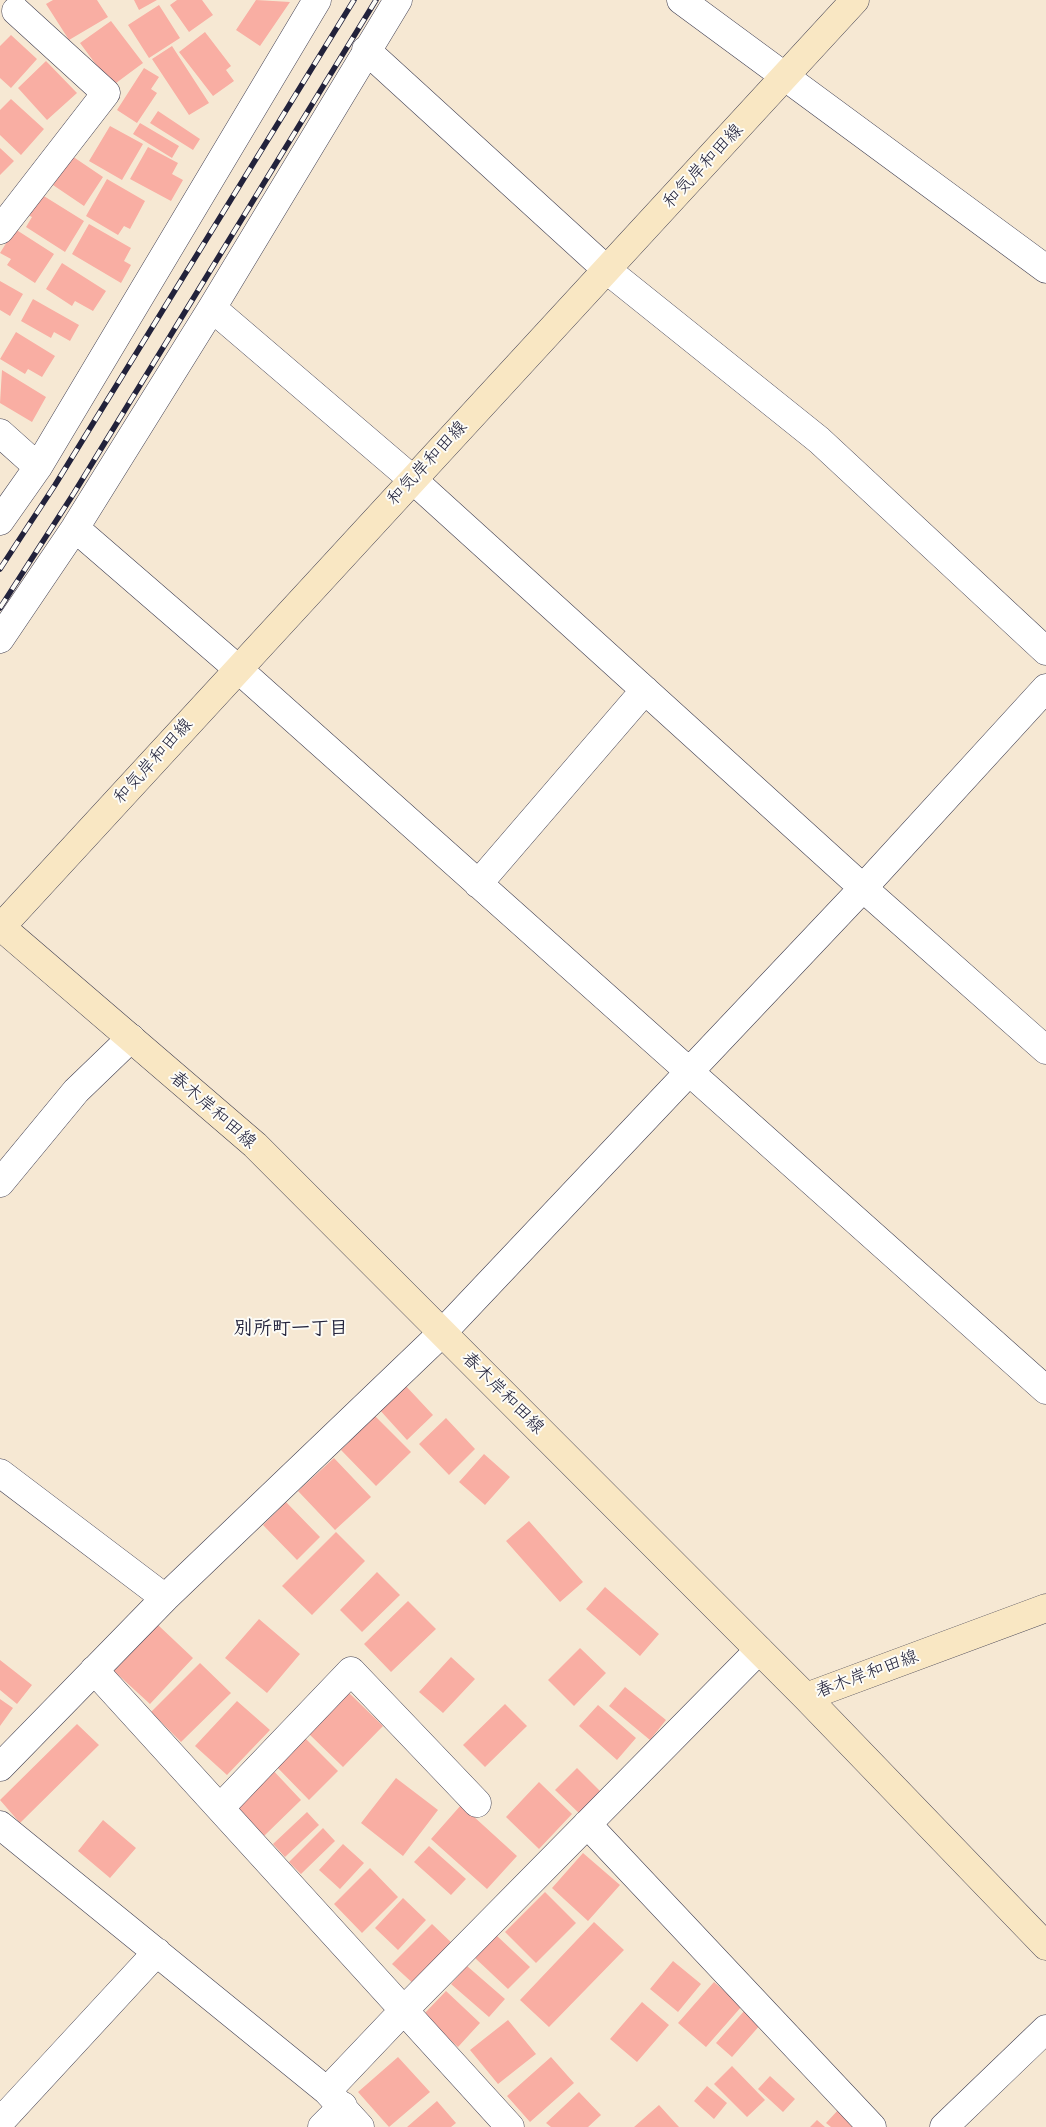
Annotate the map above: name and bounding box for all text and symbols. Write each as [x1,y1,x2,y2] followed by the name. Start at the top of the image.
[658,119,748,213] street label: 和気岸和田線
[382,416,472,510] street label: 和気岸和田線
[109,714,197,808] street label: 和気岸和田線
[165,1066,261,1154] street label: 春木岸和田線
[234,1318,348,1340] district label: 別所町一丁目
[457,1347,549,1439] street label: 春木岸和田線
[813,1645,921,1703] street label: 春木岸和田線

